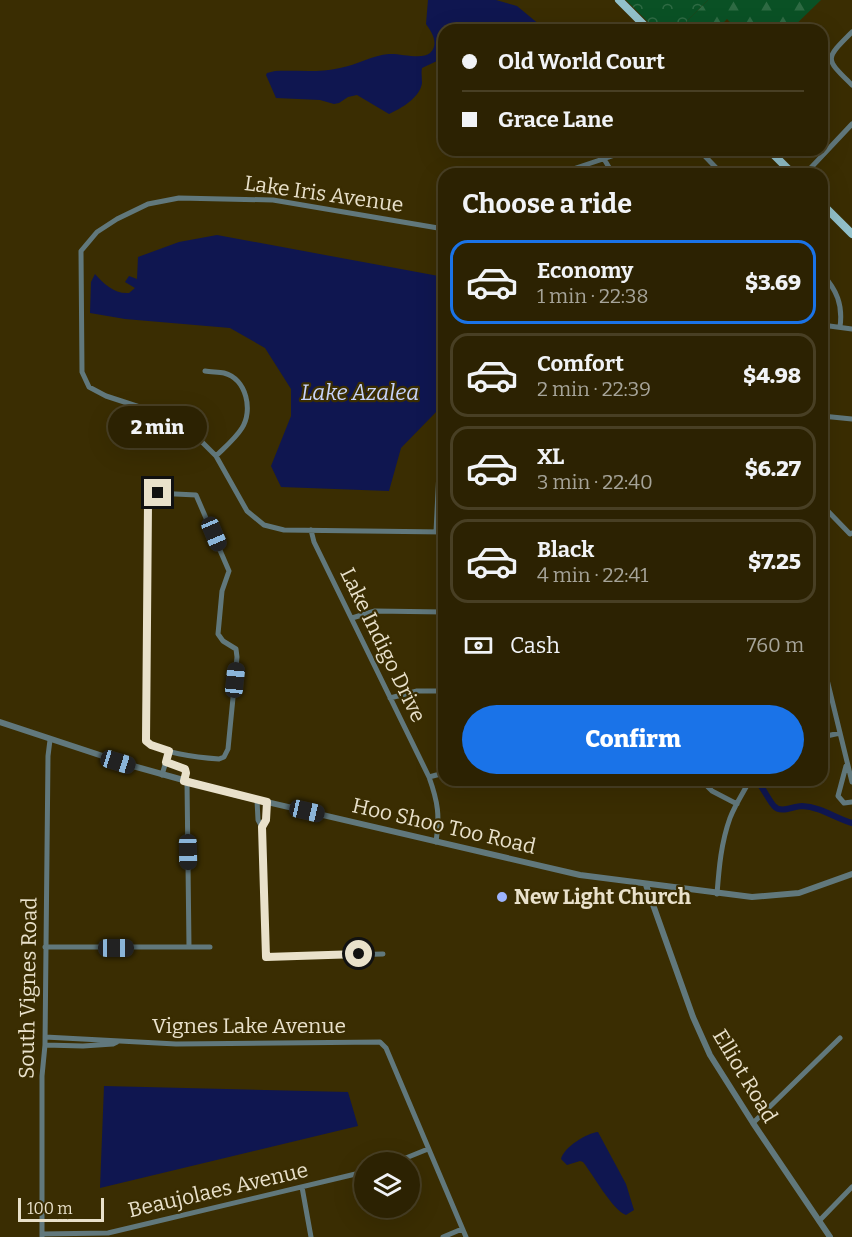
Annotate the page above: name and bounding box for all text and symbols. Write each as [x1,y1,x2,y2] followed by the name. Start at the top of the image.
[498,48,665,75] text: Old World Court
[498,106,614,133] text: Grace Lane
[243,170,405,218] street label: Lake Iris Avenue
[462,188,632,220] text: Choose a ride
[465,255,519,309] icon: car
[537,257,633,284] text: Economy
[745,269,801,296] text: $3.69
[537,284,648,308] text: 1 min · 22:38
[465,348,519,402] icon: car
[537,350,624,377] text: Comfort
[743,362,801,389] text: $4.98
[537,377,651,401] text: 2 min · 22:39
[301,379,419,406] water label: Lake Azalea
[108,406,207,448] callout: 2 min
[131,415,184,439] text: 2 min
[465,441,519,495] icon: car
[537,443,564,470] text: XL
[745,455,801,482] text: $6.27
[537,470,653,494] text: 3 min · 22:40
[144,479,171,506] route end
[199,514,229,554] car
[465,534,519,588] icon: car
[537,536,594,563] text: Black
[748,548,801,575] text: $7.25
[537,563,648,587] text: 4 min · 22:41
[334,564,432,726] street label: Lake Indigo Drive
[462,629,495,662] icon: cash
[510,632,560,659] text: Cash
[747,633,804,657] text: 760 m
[224,661,246,699] car
[462,705,804,774] button: Confirm
[98,748,138,776] car
[350,792,538,860] street label: Hoo Shoo Too Road
[287,798,327,824] car
[179,834,197,870] car
[514,884,692,910] place label: New Light Church
[495,890,509,904] marker: New Light Church
[13,897,43,1079] street label: South Vignes Road
[98,939,134,957] car
[345,940,372,967] route start
[152,1013,346,1039] street label: Vignes Lake Avenue
[707,1024,783,1128] street label: Elliot Road
[354,1152,420,1218] map controls
[354,1152,420,1218] button: layers
[125,1157,311,1223] street label: Beaujolaes Avenue
[18,1195,104,1222] scale bar
[27,1199,72,1218] text: 100 m

